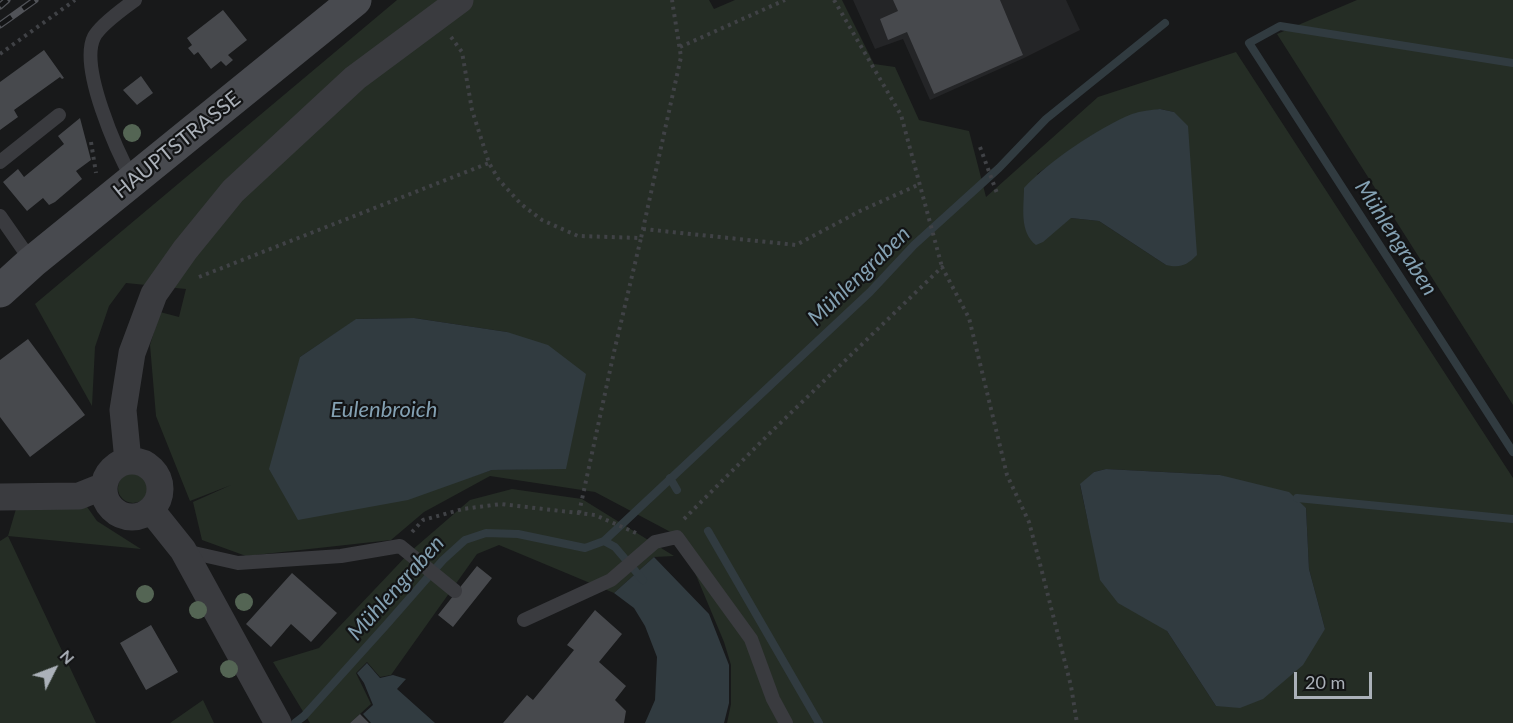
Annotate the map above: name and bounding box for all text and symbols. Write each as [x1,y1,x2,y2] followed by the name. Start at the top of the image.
[108,86,246,204] street label: HAUPTSTRASSE
[1349,176,1443,300] water label: Mühlengraben
[802,221,916,331] water label: Mühlengraben
[330,397,438,423] water label: Eulenbroich
[342,530,450,646] water label: Mühlengraben
[24,639,84,699] north arrow
[57,646,79,668] text: N
[1297,660,1375,698] scale bar
[1305,671,1345,693] text: 20 m

